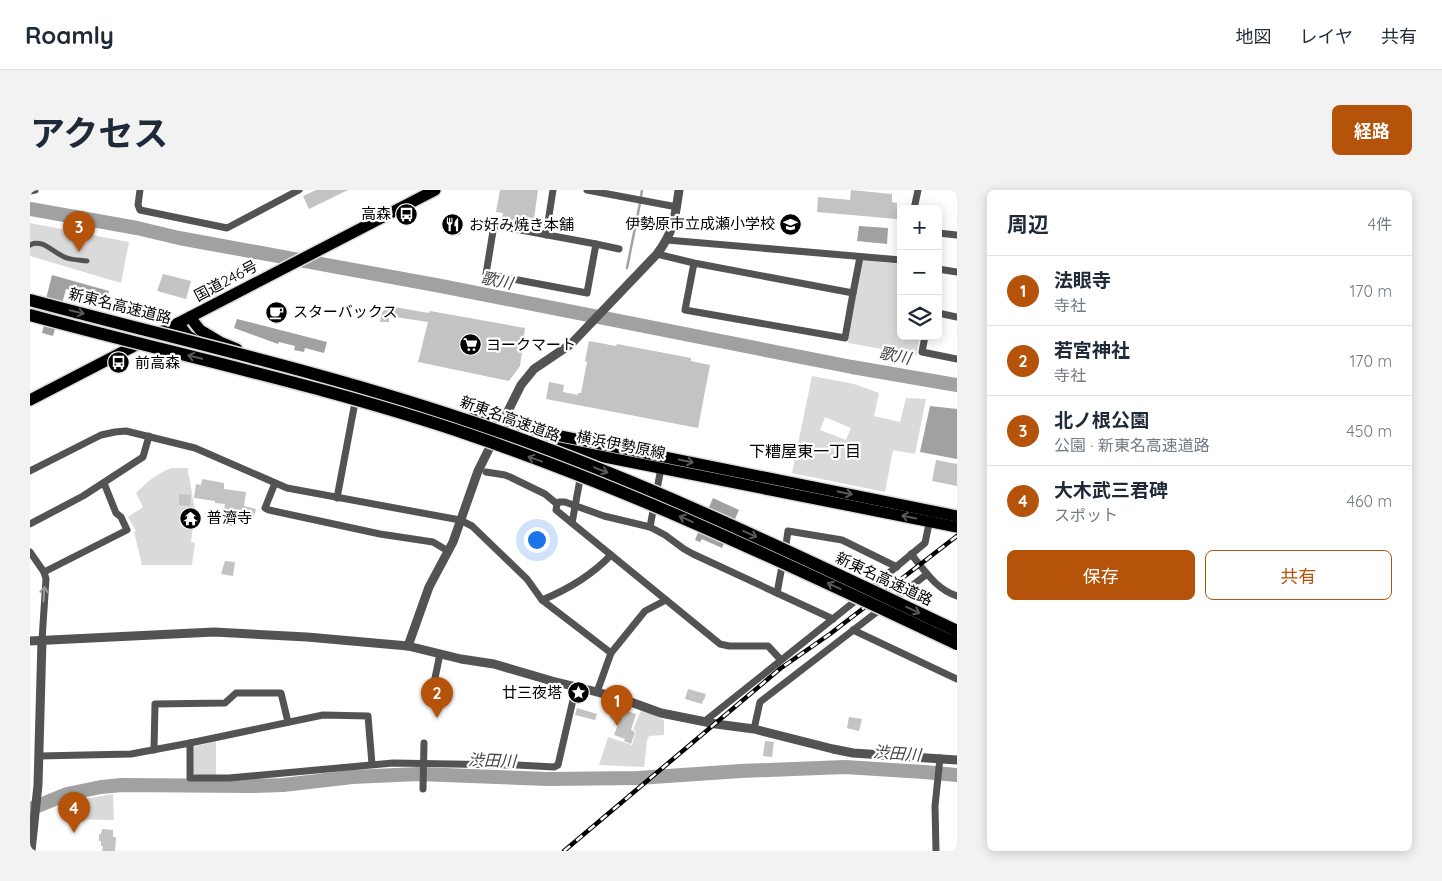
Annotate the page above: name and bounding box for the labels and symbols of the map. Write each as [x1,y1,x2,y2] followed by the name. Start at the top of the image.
[395,202,419,226] bus stop icon: 高森
[361,204,391,223] place label: 高森
[63,211,95,252] pin: 3
[779,212,803,236] school or university icon: 伊勢原市立成瀬小学校
[441,213,465,237] restaurant icon: お好み焼き本舗
[625,214,775,233] place label: 伊勢原市立成瀬小学校
[469,215,574,234] place label: お好み焼き本舗
[191,256,261,305] street label: 国道246号
[479,267,517,293] water label: 歌川
[67,284,173,327] street label: 新東名高速道路
[265,300,289,324] cafe icon: スターバックス
[293,302,397,321] place label: スターバックス
[69,308,85,317] one-way arrow
[458,333,482,357] supermarket icon: ヨークマート
[486,335,576,354] place label: ヨークマート
[877,342,915,368] water label: 歌川
[107,351,131,375] bus stop icon: 前高森
[188,352,204,361] one-way arrow
[135,353,180,372] place label: 前高森
[458,392,563,445] street label: 新東名高速道路
[575,427,667,462] street label: 横浜伊勢原線
[749,441,861,461] district label: 下糟屋東一丁目
[528,454,543,463] one-way arrow
[677,457,693,467] one-way arrow
[593,466,608,475] one-way arrow
[837,489,853,499] one-way arrow
[179,506,203,530] temple icon: 普濟寺
[207,508,252,527] place label: 普濟寺
[902,512,918,522] one-way arrow
[679,513,694,523] one-way arrow
[524,527,550,553] your location
[742,530,757,540] one-way arrow
[833,548,936,609] street label: 新東名高速道路
[827,581,842,591] one-way arrow
[40,586,49,602] one-way arrow
[905,606,920,616] one-way arrow
[421,677,453,718] pin: 2
[566,681,590,705] place icon: 廿三夜塔
[502,683,562,702] place label: 廿三夜塔
[601,685,633,726] pin: 1
[872,741,924,765] water label: 渋田川
[468,749,518,771] water label: 渋田川
[58,792,90,833] pin: 4

